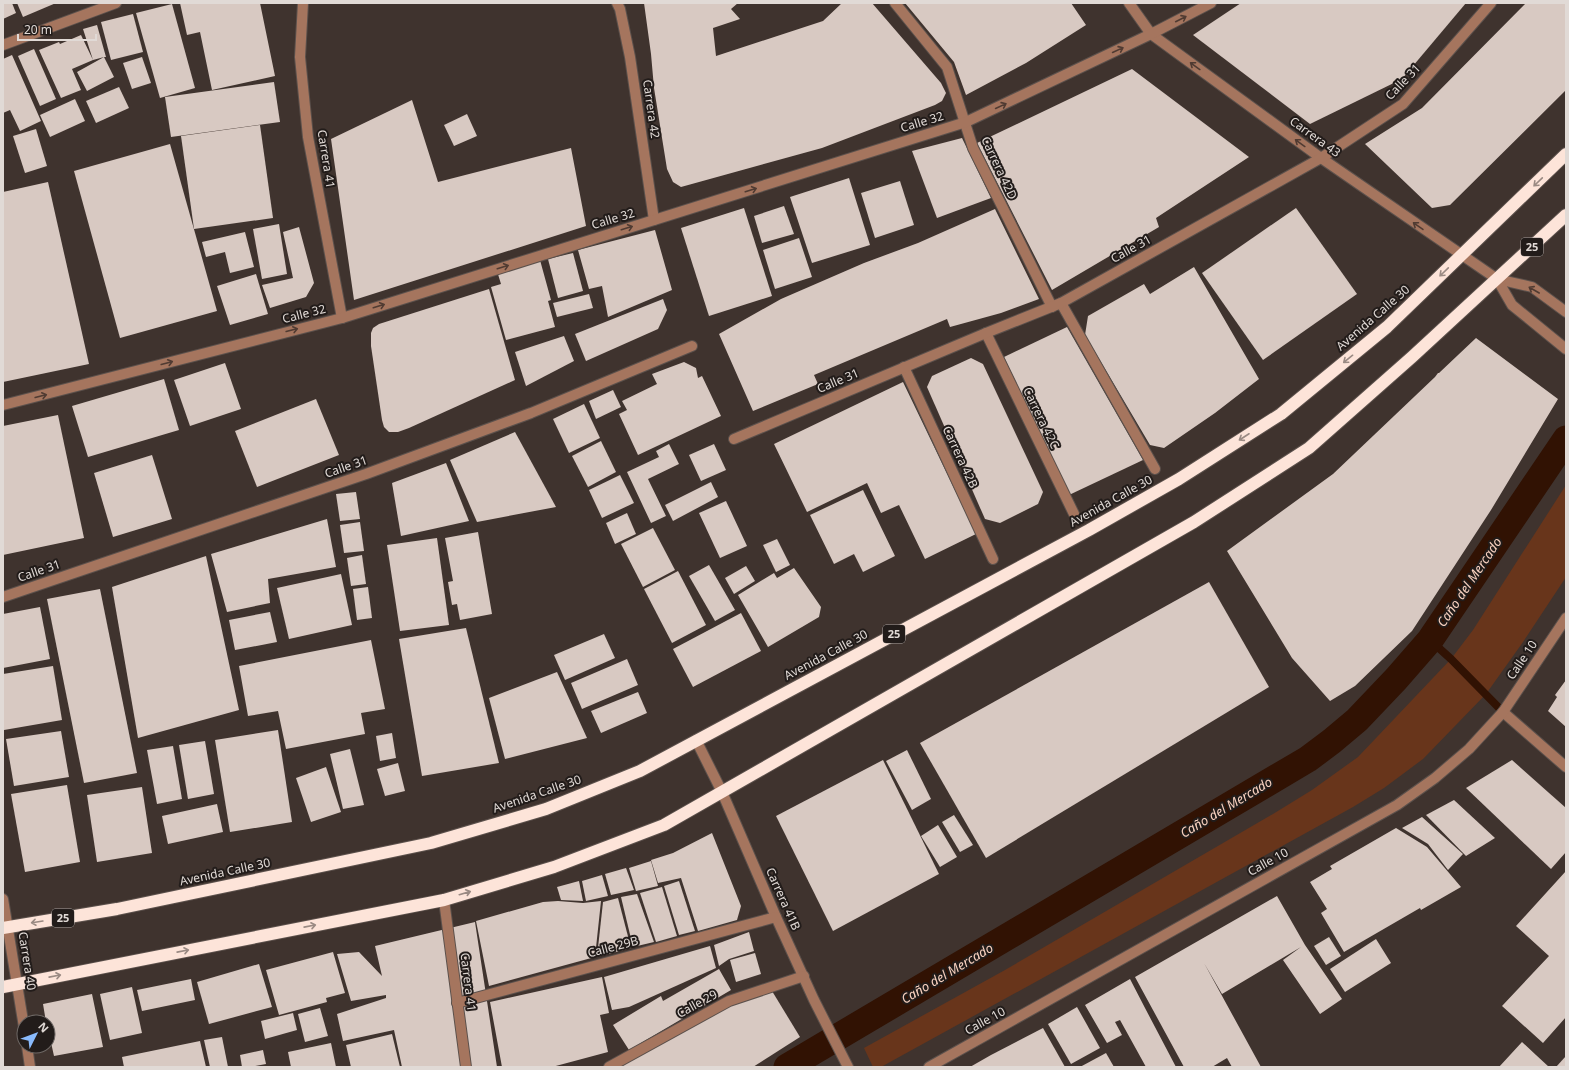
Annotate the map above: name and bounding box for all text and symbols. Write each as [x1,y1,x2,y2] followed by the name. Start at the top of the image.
[1175,14,1187,22] one-way arrow
[18,16,96,42] scale bar
[24,21,52,38] text: 20 m
[1112,46,1124,53] one-way arrow
[1381,60,1424,103] street label: Calle 31
[1190,62,1201,70] one-way arrow
[639,79,664,139] street label: Carrera 42
[995,102,1007,109] one-way arrow
[898,107,946,136] street label: Calle 32
[1286,112,1344,161] street label: Carrera 43
[313,128,340,189] street label: Carrera 41
[977,133,1022,202] street label: Carrera 42D
[1295,139,1306,147] one-way arrow
[1533,177,1543,187] one-way arrow
[745,185,757,193] one-way arrow
[589,204,637,233] street label: Calle 32
[1413,222,1424,230] one-way arrow
[621,224,634,231] one-way arrow
[1107,230,1154,267] street label: Calle 31
[1521,238,1543,256] road number: 25
[497,263,510,270] one-way arrow
[1440,267,1450,276] one-way arrow
[1332,281,1413,354] street label: Avenida Calle 30
[1528,286,1540,293] one-way arrow
[280,300,327,327] street label: Calle 32
[373,302,386,309] one-way arrow
[286,326,299,334] one-way arrow
[1343,354,1353,363] one-way arrow
[160,359,173,367] one-way arrow
[814,364,861,397] street label: Calle 31
[1019,384,1064,452] street label: Carrera 42C
[34,392,47,399] one-way arrow
[939,423,982,491] street label: Carrera 42B
[1239,433,1250,441] one-way arrow
[322,451,369,482] street label: Calle 31
[1066,471,1155,530] street label: Avenida Calle 30
[1432,534,1506,630] water label: Caño del Mercado
[15,555,62,586] street label: Calle 31
[781,625,871,684] street label: Avenida Calle 30
[883,625,905,643] road number: 25
[1502,637,1541,683] street label: Calle 10
[490,770,583,817] street label: Avenida Calle 30
[1177,772,1275,842] water label: Caño del Mercado
[1244,843,1291,880] street label: Calle 10
[178,854,272,889] street label: Avenida Calle 30
[762,865,805,933] street label: Carrera 41B
[458,889,471,896] one-way arrow
[52,909,74,927] road number: 25
[31,918,44,926] one-way arrow
[304,922,317,930] one-way arrow
[14,930,41,992] street label: Carrera 40
[586,932,640,961] street label: Calle 29B
[898,938,996,1008] water label: Caño del Mercado
[176,947,189,955] one-way arrow
[456,952,481,1012] street label: Carrera 41
[49,972,62,980] one-way arrow
[673,985,720,1022] street label: Calle 29
[961,1002,1008,1039] street label: Calle 10
[16,1014,56,1054] north arrow
[35,1019,52,1035] text: N

